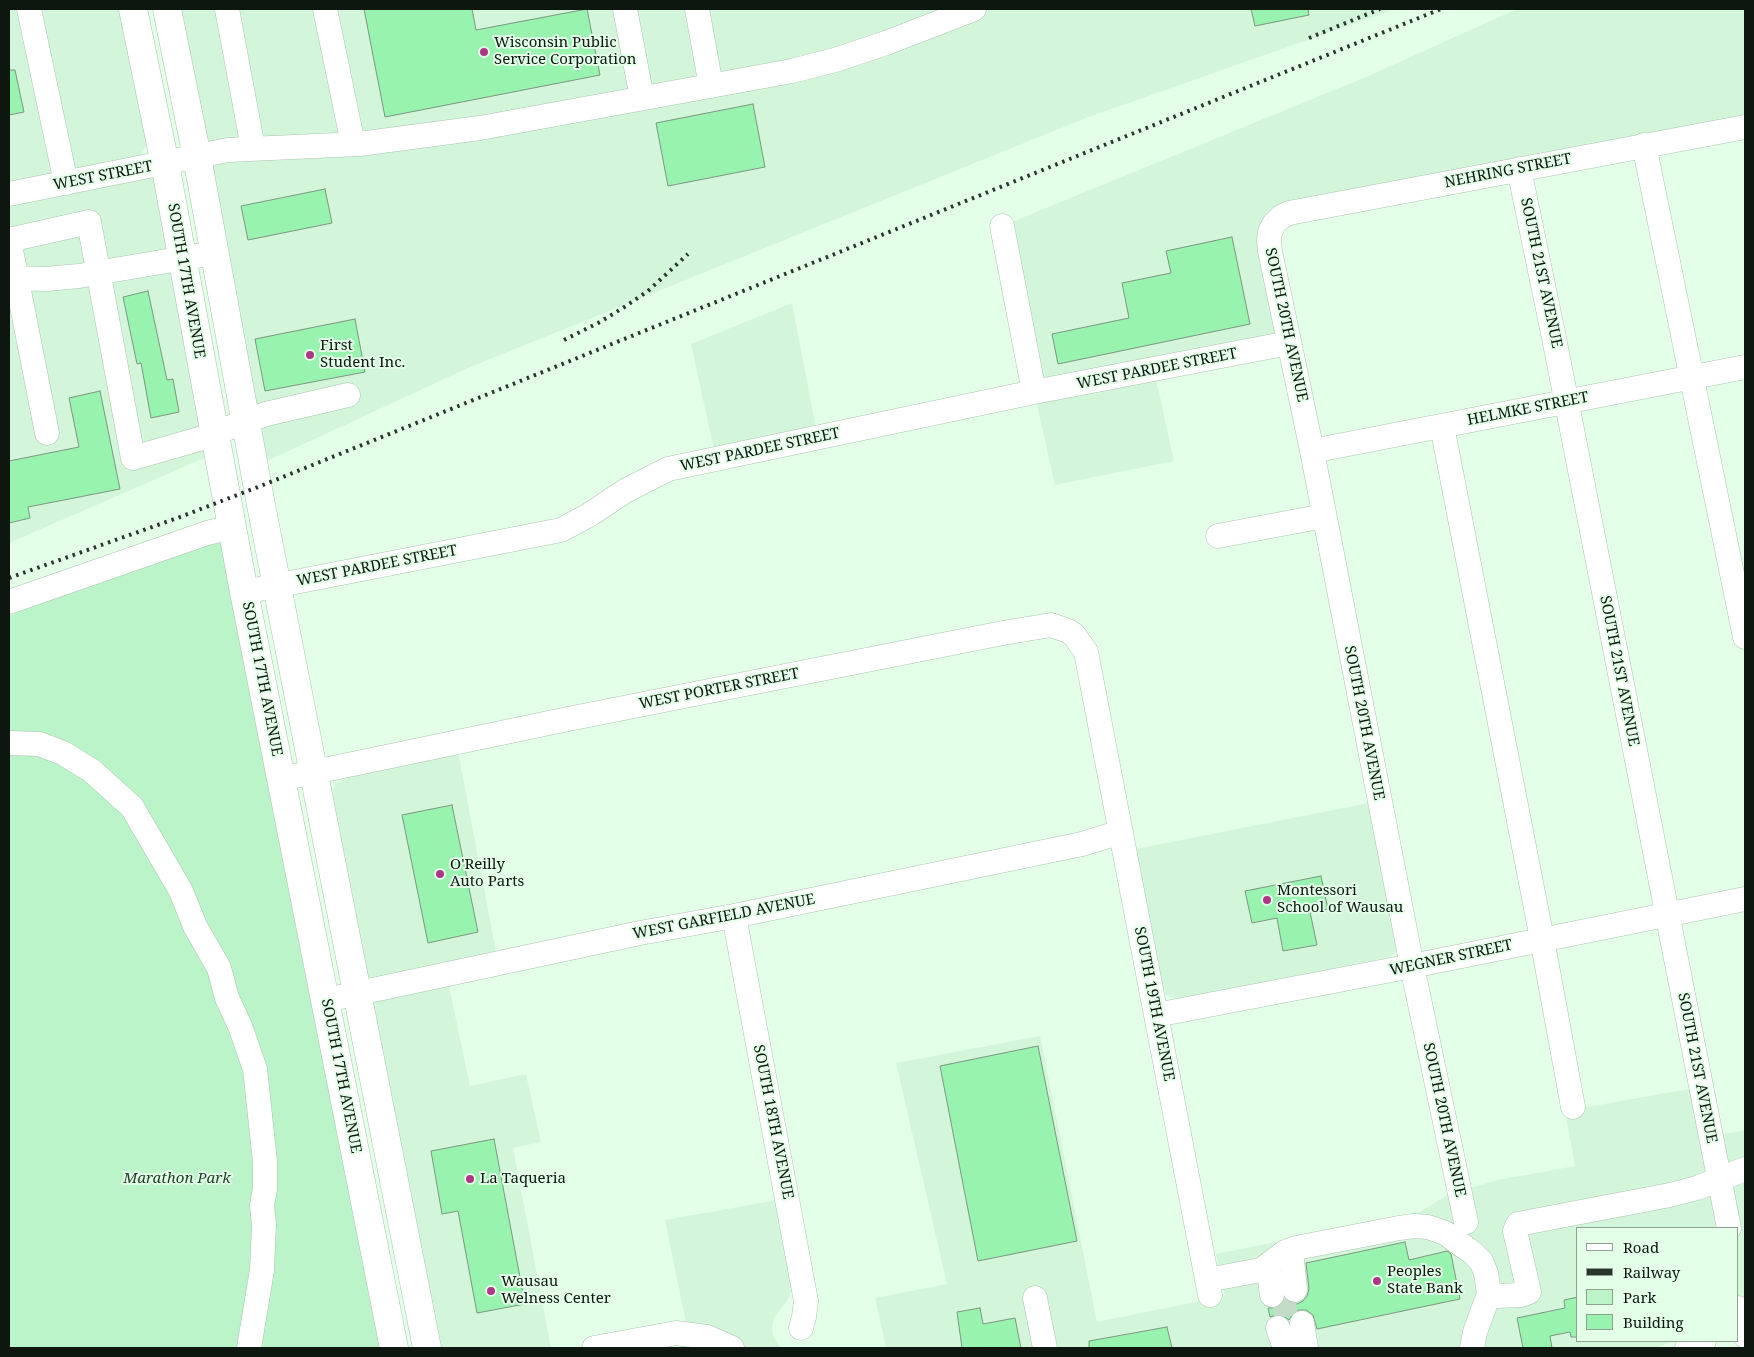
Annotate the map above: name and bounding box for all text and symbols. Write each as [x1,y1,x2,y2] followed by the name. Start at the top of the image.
[494,34,636,69] place label: Wisconsin Public Service Corporation
[478,46,490,58] marker: Wisconsin Public Service Corporation
[1443,150,1573,192] street label: NEHRING STREET
[52,158,154,194] street label: WEST STREET
[1516,196,1566,350] street label: SOUTH 21ST AVENUE
[163,202,209,360] street label: SOUTH 17TH AVENUE
[1261,246,1311,404] street label: SOUTH 20TH AVENUE
[320,337,405,372] place label: First Student Inc.
[1075,345,1239,393] street label: WEST PARDEE STREET
[304,349,316,361] marker: First Student Inc.
[1466,388,1590,430] street label: HELMKE STREET
[678,424,842,476] street label: WEST PARDEE STREET
[295,542,459,590] street label: WEST PARDEE STREET
[1596,594,1642,748] street label: SOUTH 21ST AVENUE
[238,600,286,758] street label: SOUTH 17TH AVENUE
[1340,644,1388,802] street label: SOUTH 20TH AVENUE
[637,665,801,713] street label: WEST PORTER STREET
[450,856,524,891] place label: O'Reilly Auto Parts
[434,868,446,880] marker: O'Reilly Auto Parts
[1277,882,1403,917] place label: Montessori School of Wausau
[631,890,817,944] street label: WEST GARFIELD AVENUE
[1261,894,1273,906] marker: Montessori School of Wausau
[1130,925,1178,1083] street label: SOUTH 19TH AVENUE
[1388,936,1514,980] street label: WEGNER STREET
[1674,991,1720,1145] street label: SOUTH 21ST AVENUE
[317,997,365,1155] street label: SOUTH 17TH AVENUE
[1419,1041,1469,1199] street label: SOUTH 20TH AVENUE
[749,1043,797,1201] street label: SOUTH 18TH AVENUE
[123,1170,231,1188] park label: Marathon Park
[480,1170,566,1188] place label: La Taqueria
[464,1173,476,1185] marker: La Taqueria
[1576,1227,1739,1342] legend
[1623,1237,1659,1257] text: Road
[1623,1262,1680,1282] text: Railway
[1387,1263,1463,1298] place label: Peoples State Bank
[501,1273,611,1308] place label: Wausau Welness Center
[1371,1275,1383,1287] marker: Peoples State Bank
[485,1285,497,1297] marker: Wausau Welness Center
[1623,1287,1656,1307] text: Park
[1623,1312,1684,1332] text: Building

